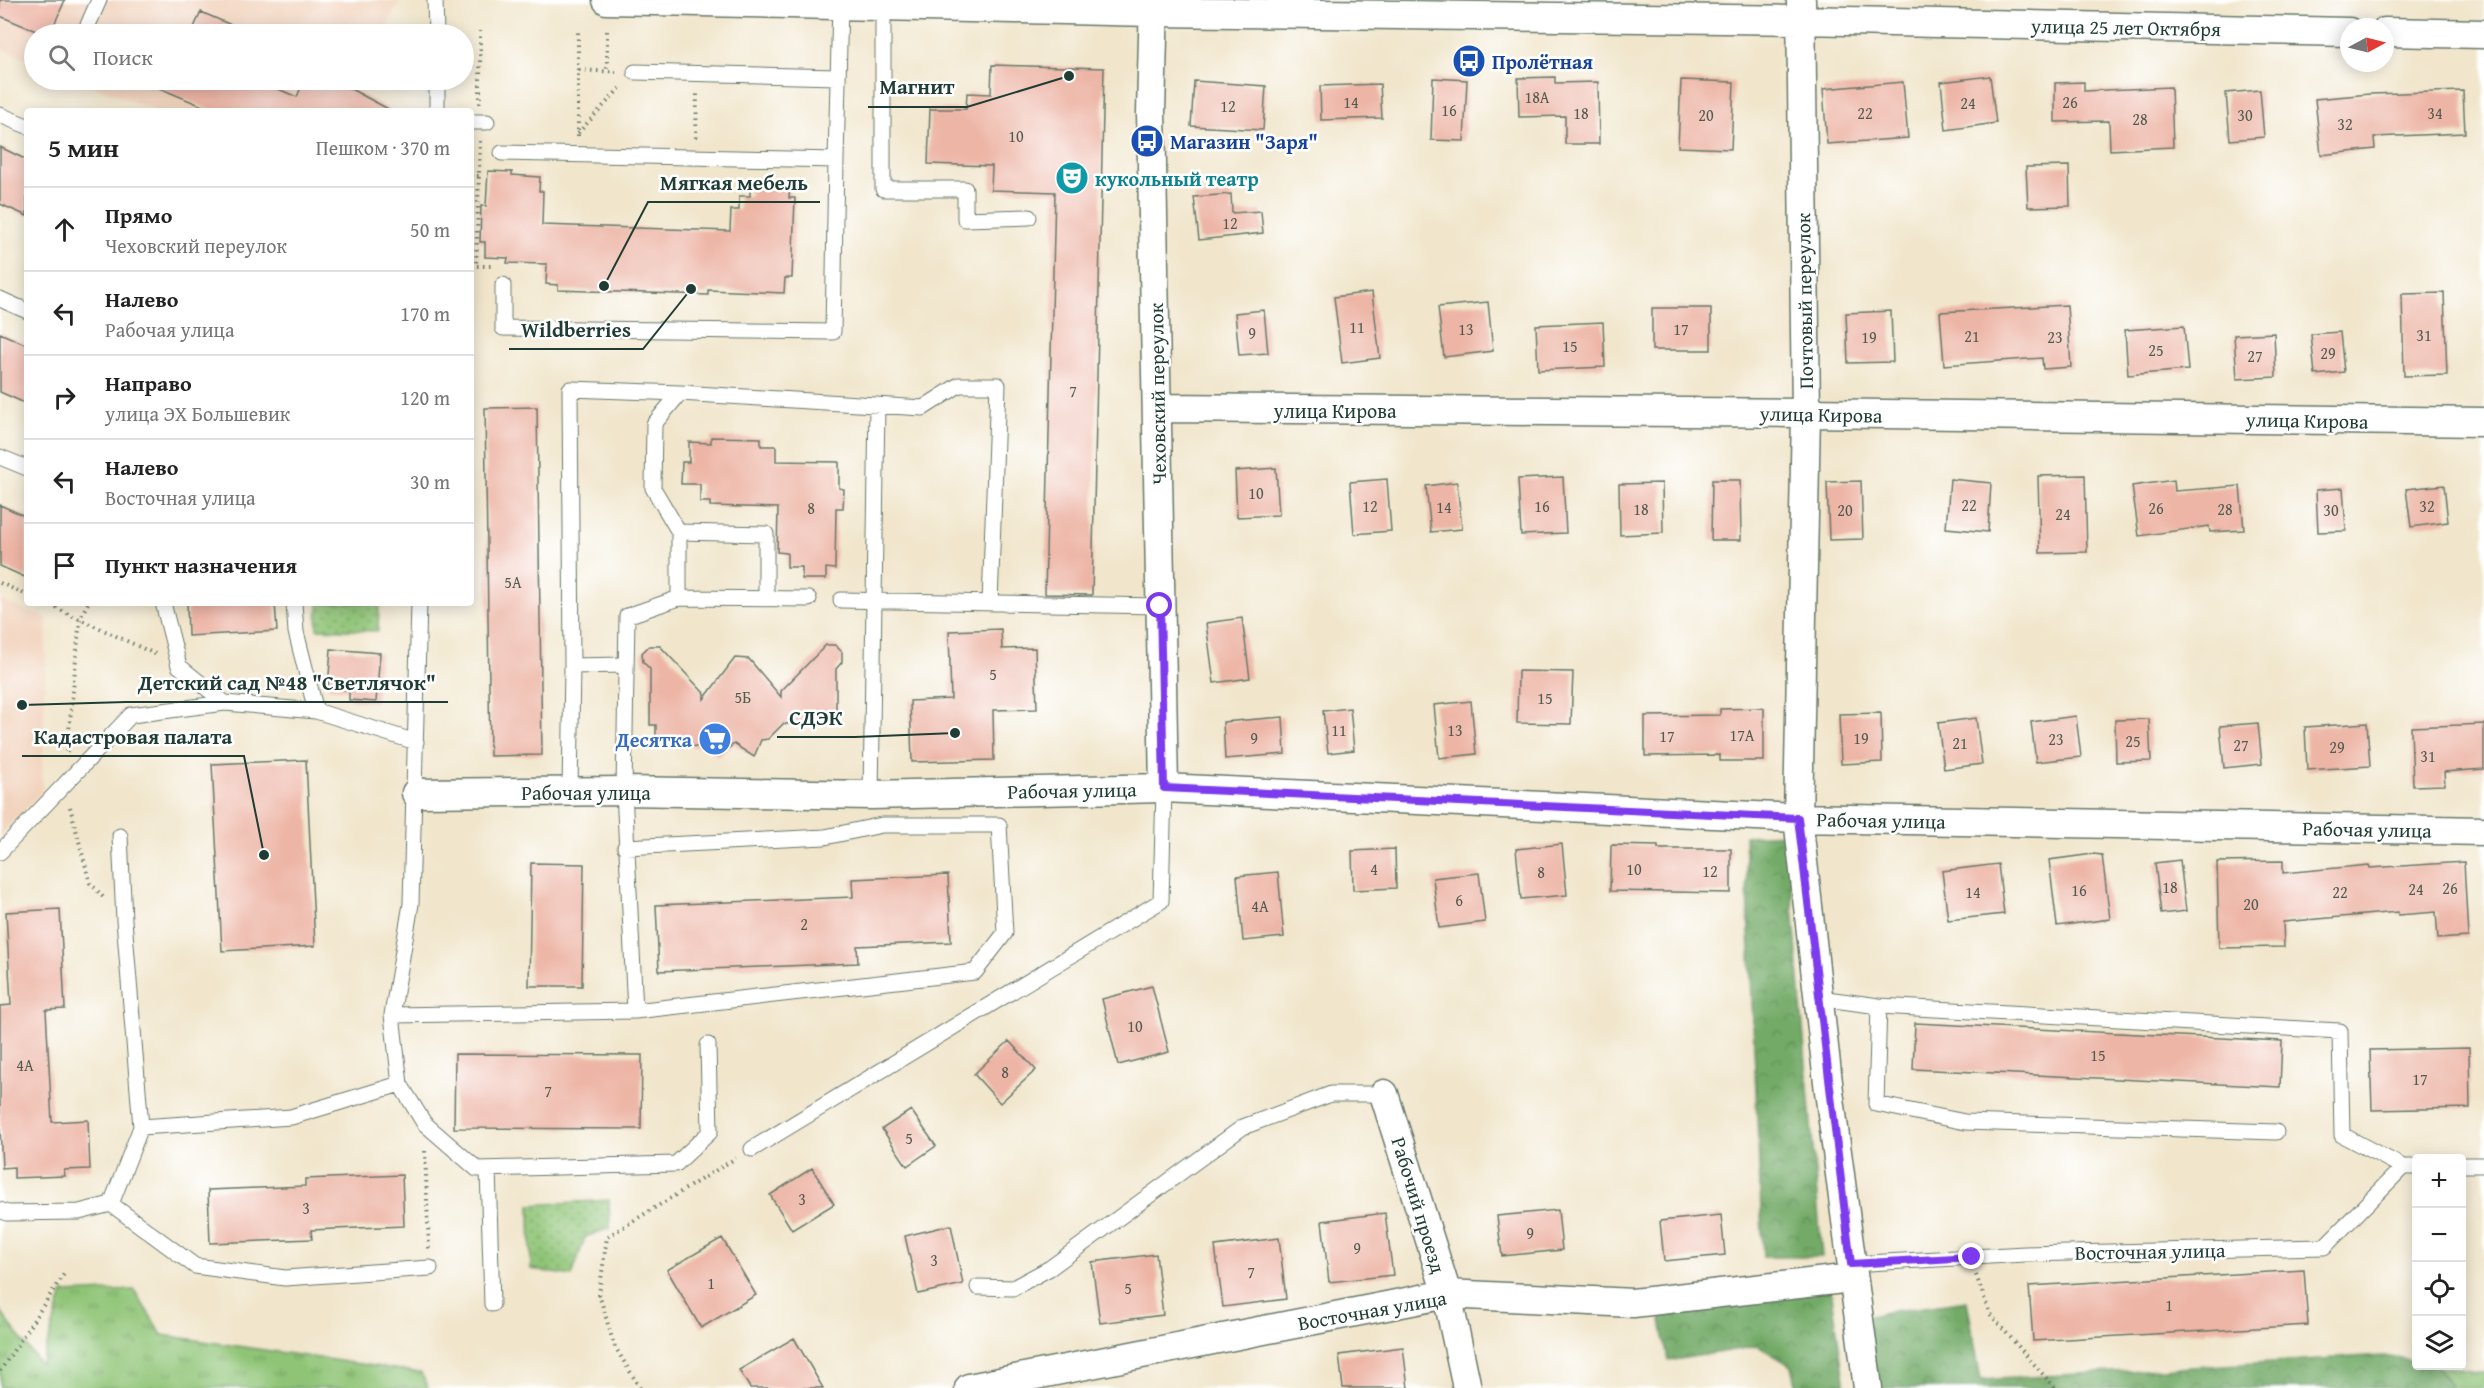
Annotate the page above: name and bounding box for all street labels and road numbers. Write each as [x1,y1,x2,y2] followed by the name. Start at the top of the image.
[2030,11,2221,43] street label: улица 25 лет Октября
[1788,212,1820,389] street label: Почтовый переулок
[1141,302,1173,485] street label: Чеховский переулок
[1273,396,1397,425] street label: улица Кирова
[1758,398,1883,430] street label: улица Кирова
[2244,404,2369,436] street label: улица Кирова
[1007,774,1137,806] street label: Рабочая улица
[521,778,651,807] street label: Рабочая улица
[1816,804,1946,836] street label: Рабочая улица
[2302,813,2432,845] street label: Рабочая улица
[1385,1133,1453,1277] street label: Рабочий проезд
[2074,1235,2226,1267] street label: Восточная улица
[1295,1283,1449,1337] street label: Восточная улица

